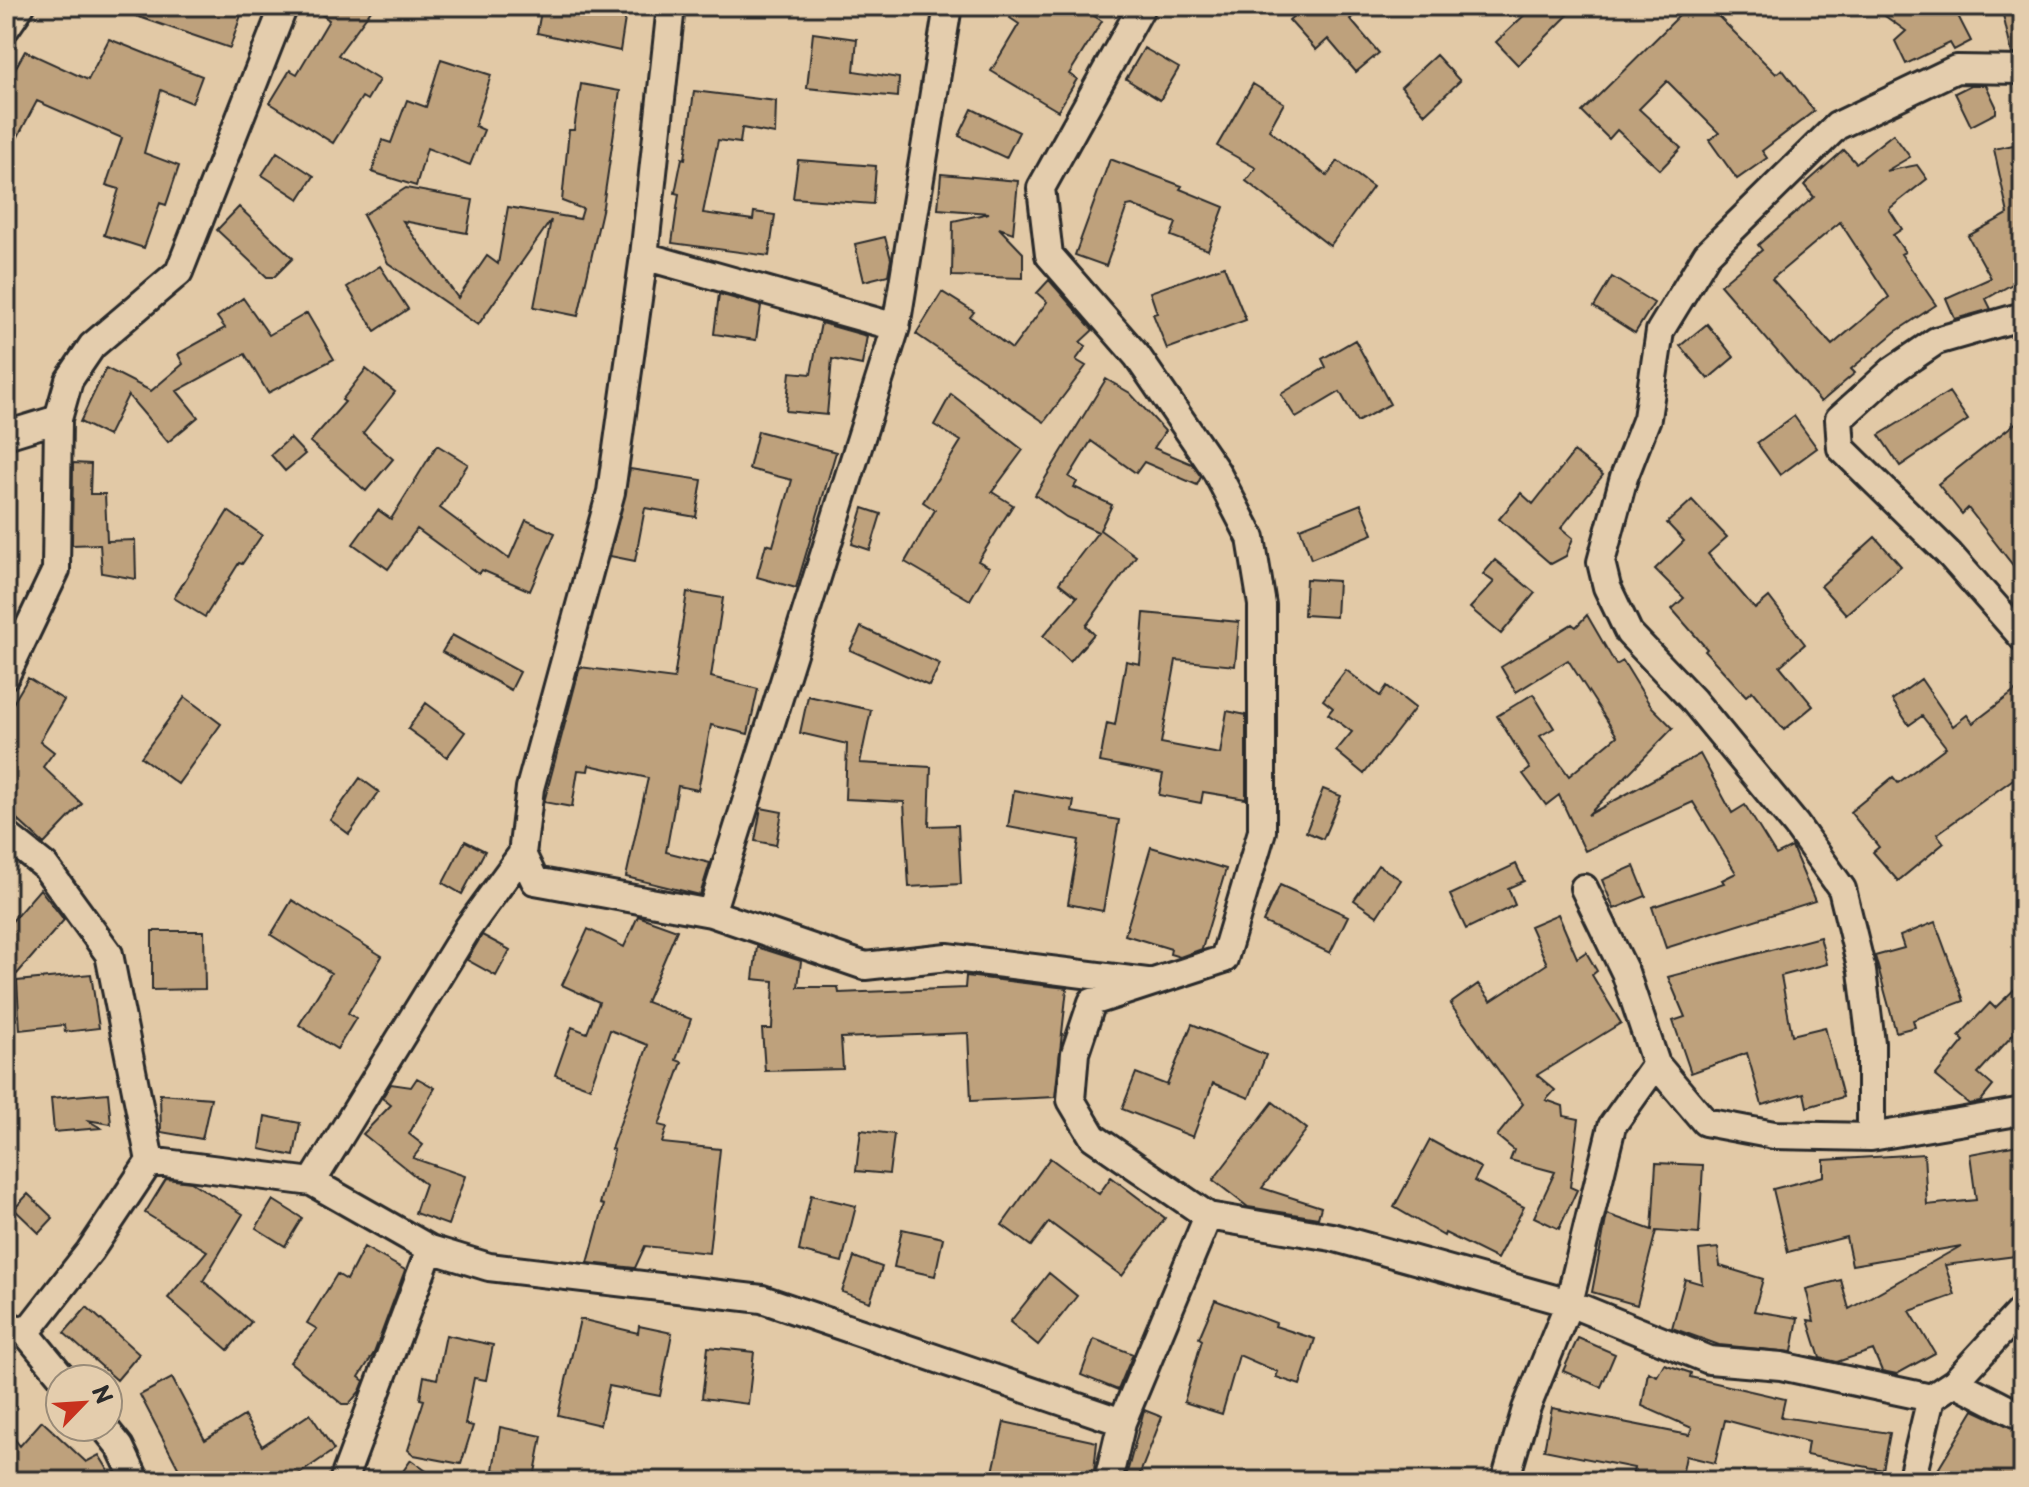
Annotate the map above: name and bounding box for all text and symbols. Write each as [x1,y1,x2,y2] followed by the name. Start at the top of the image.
[44,1363,124,1443] north arrow
[85,1379,122,1409] text: N

